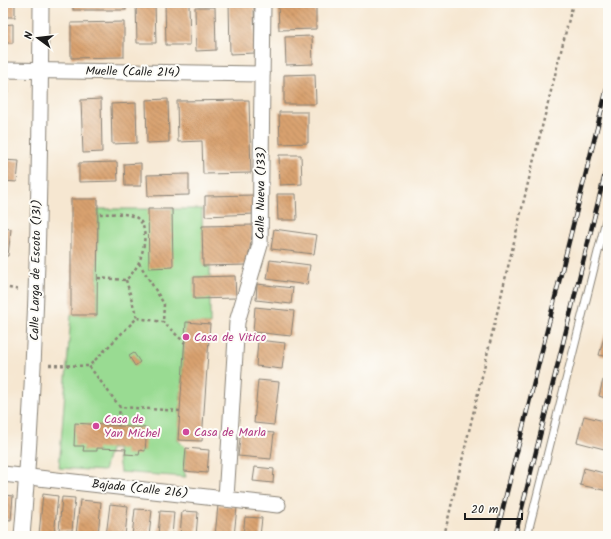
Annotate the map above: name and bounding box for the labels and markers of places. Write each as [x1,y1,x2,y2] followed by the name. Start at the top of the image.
[194,328,266,347] place label: Casa de Vitico
[181,332,191,342] marker: Casa de Vitico
[104,410,160,443] place label: Casa de Yan Michel
[91,421,101,431] marker: Casa de Yan Michel
[194,423,267,442] place label: Casa de Marla
[181,427,191,437] marker: Casa de Marla

